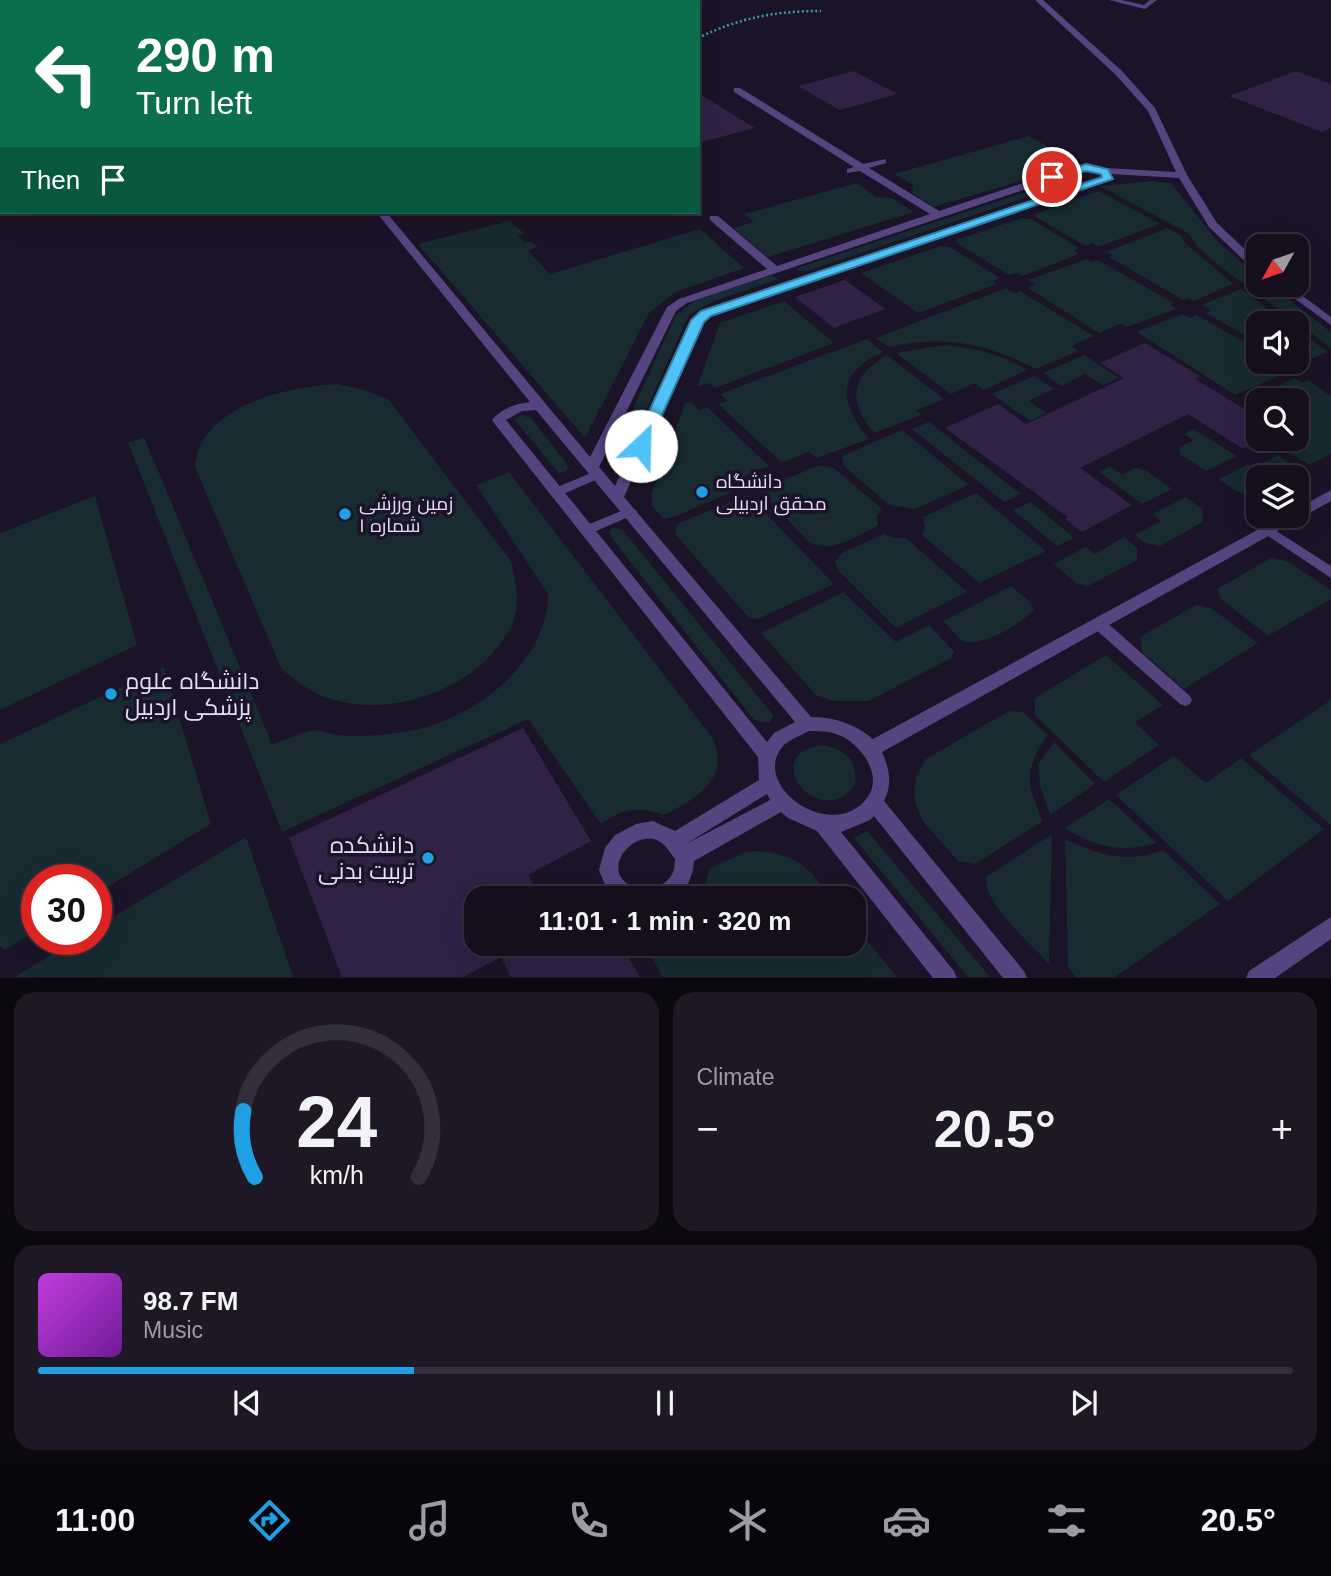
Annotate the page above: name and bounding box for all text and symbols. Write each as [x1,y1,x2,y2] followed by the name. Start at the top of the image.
[21,28,112,119] icon: left
[136,28,275,82] text: 290 m
[136,85,252,121] text: Turn left
[1022,147,1082,207] pin
[1033,158,1071,196] icon: arrive
[94,161,132,199] icon: arrive
[21,165,80,195] text: Then
[1246,234,1309,298] north arrow
[1246,234,1309,528] map controls
[1246,311,1309,374] button: sound
[1246,388,1309,451] button: search
[604,409,678,483] position arrow
[1246,465,1309,528] button: layers
[716,471,827,516] place label: دانشگاه محقق اردبیلی
[694,484,710,500] marker: دانشگاه محقق اردبیلی
[359,493,453,537] place label: زمین ورزشی شماره ۱
[337,506,353,522] marker: زمین ورزشی شماره ۱
[125,668,259,722] place label: دانشگاه علوم پزشکی اردبیل
[103,686,119,702] marker: دانشگاه علوم پزشکی اردبیل
[318,832,414,885] place label: دانشکده تربیت بدنی
[420,850,436,866] marker: دانشکده تربیت بدنی
[21,864,112,955] speed limit sign: 30
[539,906,791,936] text: 11:01 · 1 min · 320 m
[697,1064,774,1090] text: Climate
[296,1082,377,1163] text: 24
[934,1100,1056,1158] text: 20.5°
[697,1108,719,1150] text: −
[1271,1108,1293,1150] text: +
[309,1161,363,1189] text: km/h
[143,1286,238,1316] text: 98.7 FM
[143,1317,203,1343] text: Music
[228,1384,266,1422] icon: previous
[646,1384,684,1422] icon: pause
[1065,1384,1103,1422] icon: next
[245,1496,294,1545] icon: directions
[405,1496,454,1545] icon: music
[564,1496,613,1545] icon: phone
[723,1496,772,1545] icon: climate
[882,1496,931,1545] icon: car
[1042,1496,1091,1545] icon: filters
[55,1502,135,1538] text: 11:00
[1201,1502,1276,1538] text: 20.5°

